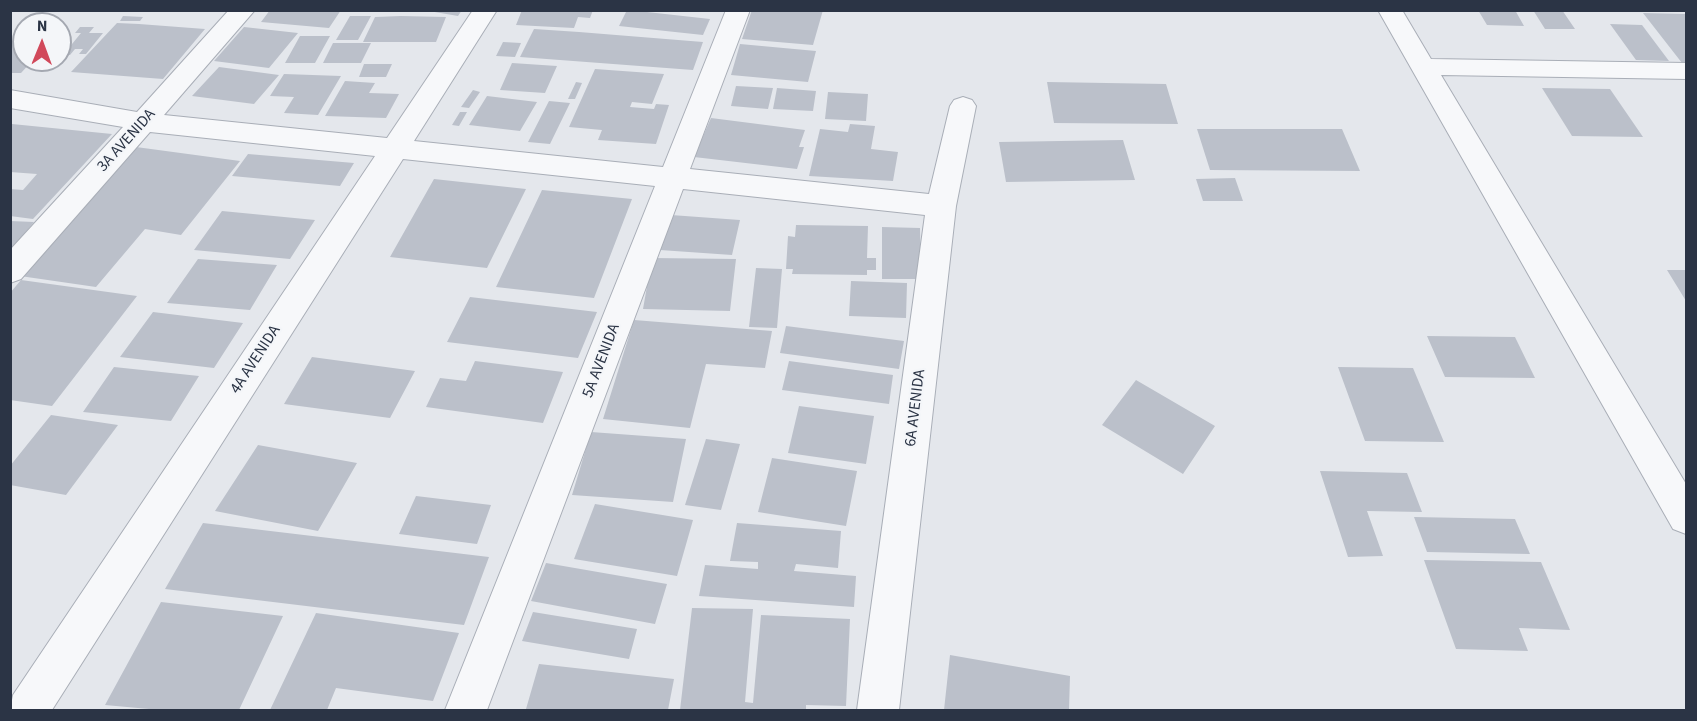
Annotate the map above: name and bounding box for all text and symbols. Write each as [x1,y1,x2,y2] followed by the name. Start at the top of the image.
[12,12,72,72] north arrow
[37,15,48,37] text: N
[94,106,160,176] street label: 3A AVENIDA
[579,321,625,401] street label: 5A AVENIDA
[227,322,285,398] street label: 4A AVENIDA
[902,368,930,448] street label: 6A AVENIDA

